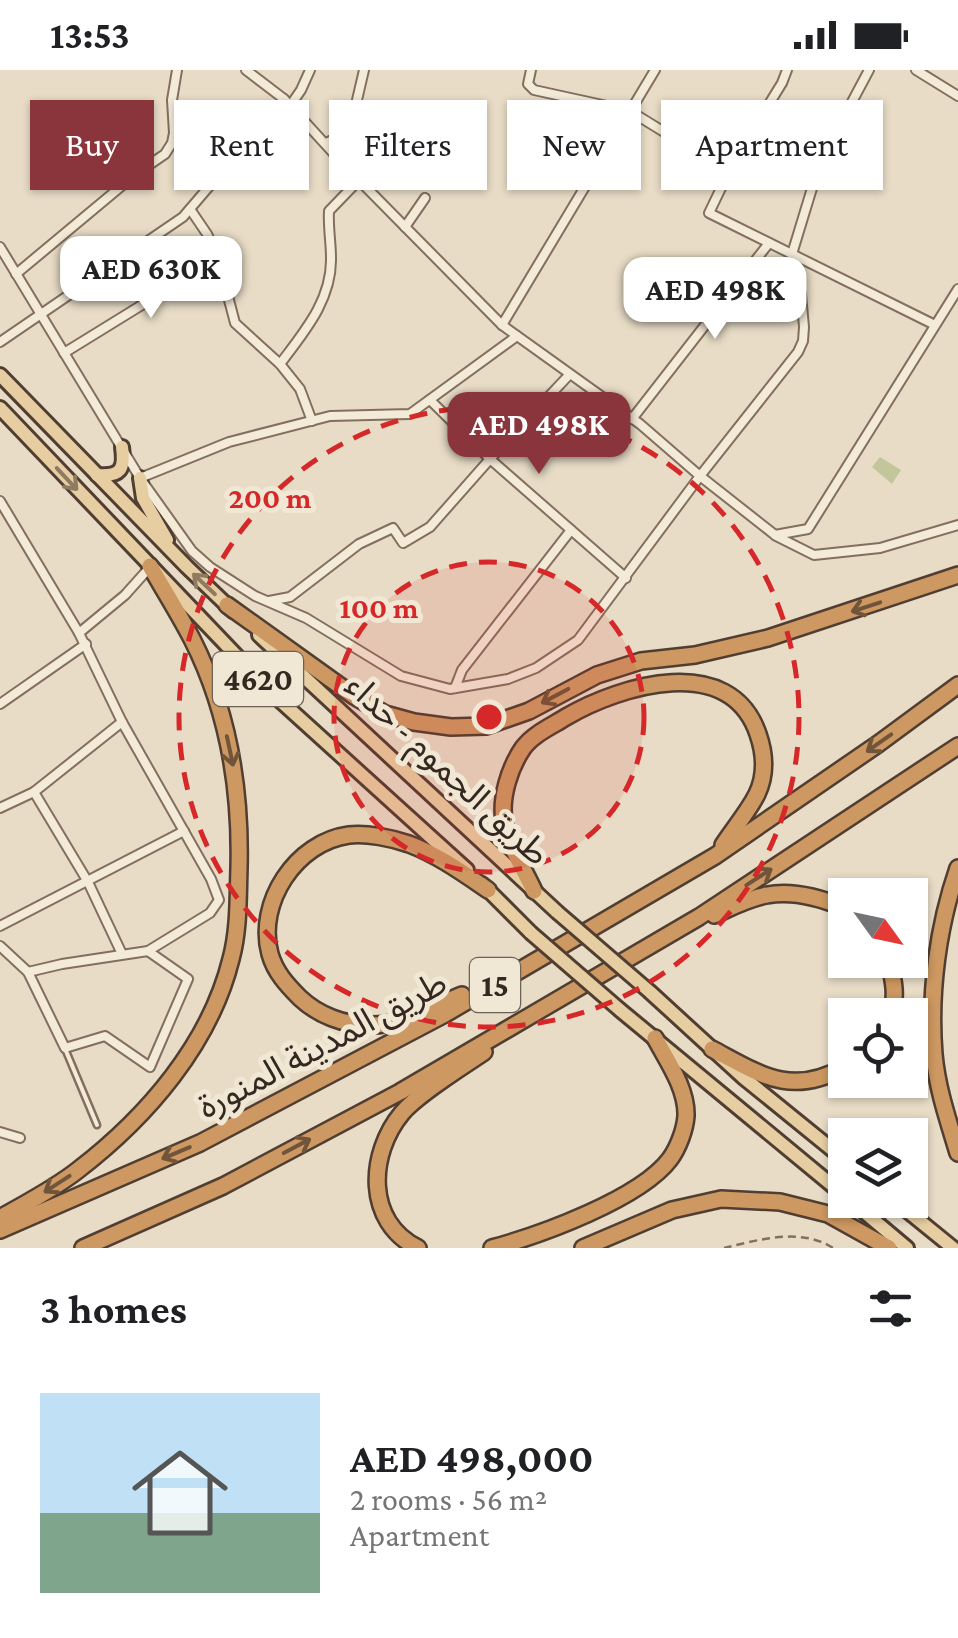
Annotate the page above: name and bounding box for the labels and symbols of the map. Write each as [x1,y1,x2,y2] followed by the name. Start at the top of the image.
[48,236,254,321] pin: AED 630K
[612,257,818,342] pin: AED 498K
[436,392,642,477] pin: AED 498K
[55,466,78,491] one-way arrow
[229,481,312,514] text: 200 m
[192,572,217,596] one-way arrow
[340,591,419,624] text: 100 m
[851,599,882,617] one-way arrow
[213,652,303,706] road number: 4620
[334,665,557,878] street label: طريق الجموم - حداء
[541,687,570,706] one-way arrow
[471,699,507,735] centre of rings
[866,732,893,753] one-way arrow
[222,734,241,766] one-way arrow
[745,867,773,888] one-way arrow
[828,878,928,978] north arrow
[470,958,520,1012] road number: 15
[191,962,454,1127] street label: طريق المدينة المنورة
[282,1136,312,1156] one-way arrow
[161,1145,192,1163] one-way arrow
[44,1173,72,1194] one-way arrow

